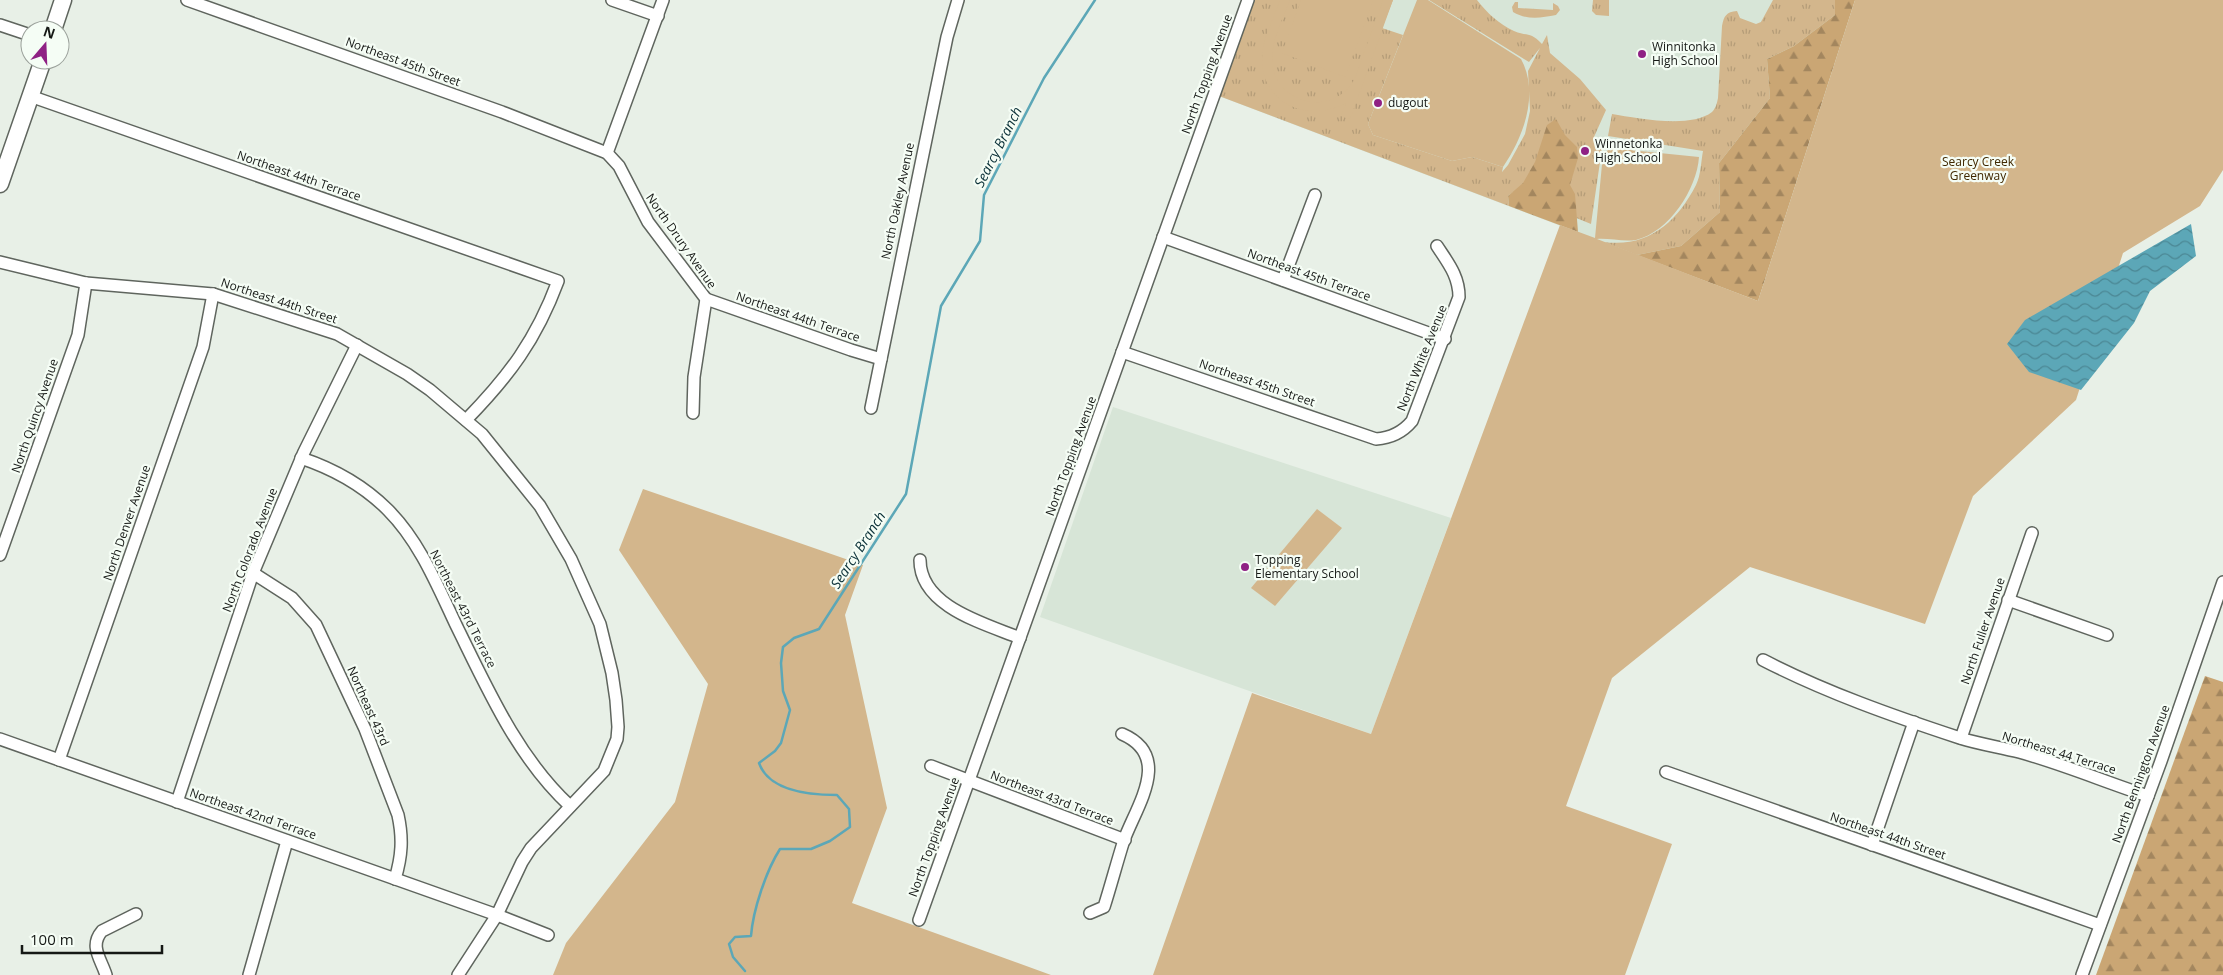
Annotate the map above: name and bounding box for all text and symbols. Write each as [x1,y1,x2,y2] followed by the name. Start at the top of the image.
[1177,11,1236,136] street label: North Topping Avenue
[20,20,70,70] north arrow
[41,21,58,43] text: N
[343,33,463,90] street label: Northeast 45th Street
[1652,38,1718,69] place label: Winnitonka High School
[1636,48,1648,60] marker: Winnitonka High School
[1388,94,1428,111] place label: dugout
[1372,97,1384,109] marker: dugout
[969,103,1026,190] water label: Searcy Branch
[1595,135,1662,166] place label: Winnetonka High School
[877,141,918,261] street label: North Oakley Avenue
[1579,145,1591,157] marker: Winnetonka High School
[235,146,364,205] street label: Northeast 44th Terrace
[1942,153,2015,184] park label: Searcy Creek Greenway
[642,190,721,292] street label: North Drury Avenue
[1245,244,1373,305] street label: Northeast 45th Terrace
[219,274,339,327] street label: Northeast 44th Street
[734,287,863,346] street label: Northeast 44th Terrace
[1392,302,1451,414] street label: North White Avenue
[1197,355,1317,410] street label: Northeast 45th Street
[7,356,62,475] street label: North Quincy Avenue
[1041,393,1100,518] street label: North Topping Avenue
[99,463,154,583] street label: North Denver Avenue
[218,485,281,614] street label: North Colorado Avenue
[826,508,890,592] water label: Searcy Branch
[426,547,501,671] street label: Northeast 43rd Terrace
[1255,551,1359,582] place label: Topping Elementary School
[1239,561,1251,573] marker: Topping Elementary School
[1956,575,2009,687] street label: North Fuller Avenue
[343,663,394,748] street label: Northeast 43rd
[2108,702,2174,845] street label: North Bennington Avenue
[2000,727,2119,778] street label: Northeast 44 Terrace
[988,766,1116,829] street label: Northeast 43rd Terrace
[904,774,963,899] street label: North Topping Avenue
[187,784,319,843] street label: Northeast 42nd Terrace
[1828,808,1948,863] street label: Northeast 44th Street
[22,922,162,954] scale bar
[30,929,74,949] text: 100 m

